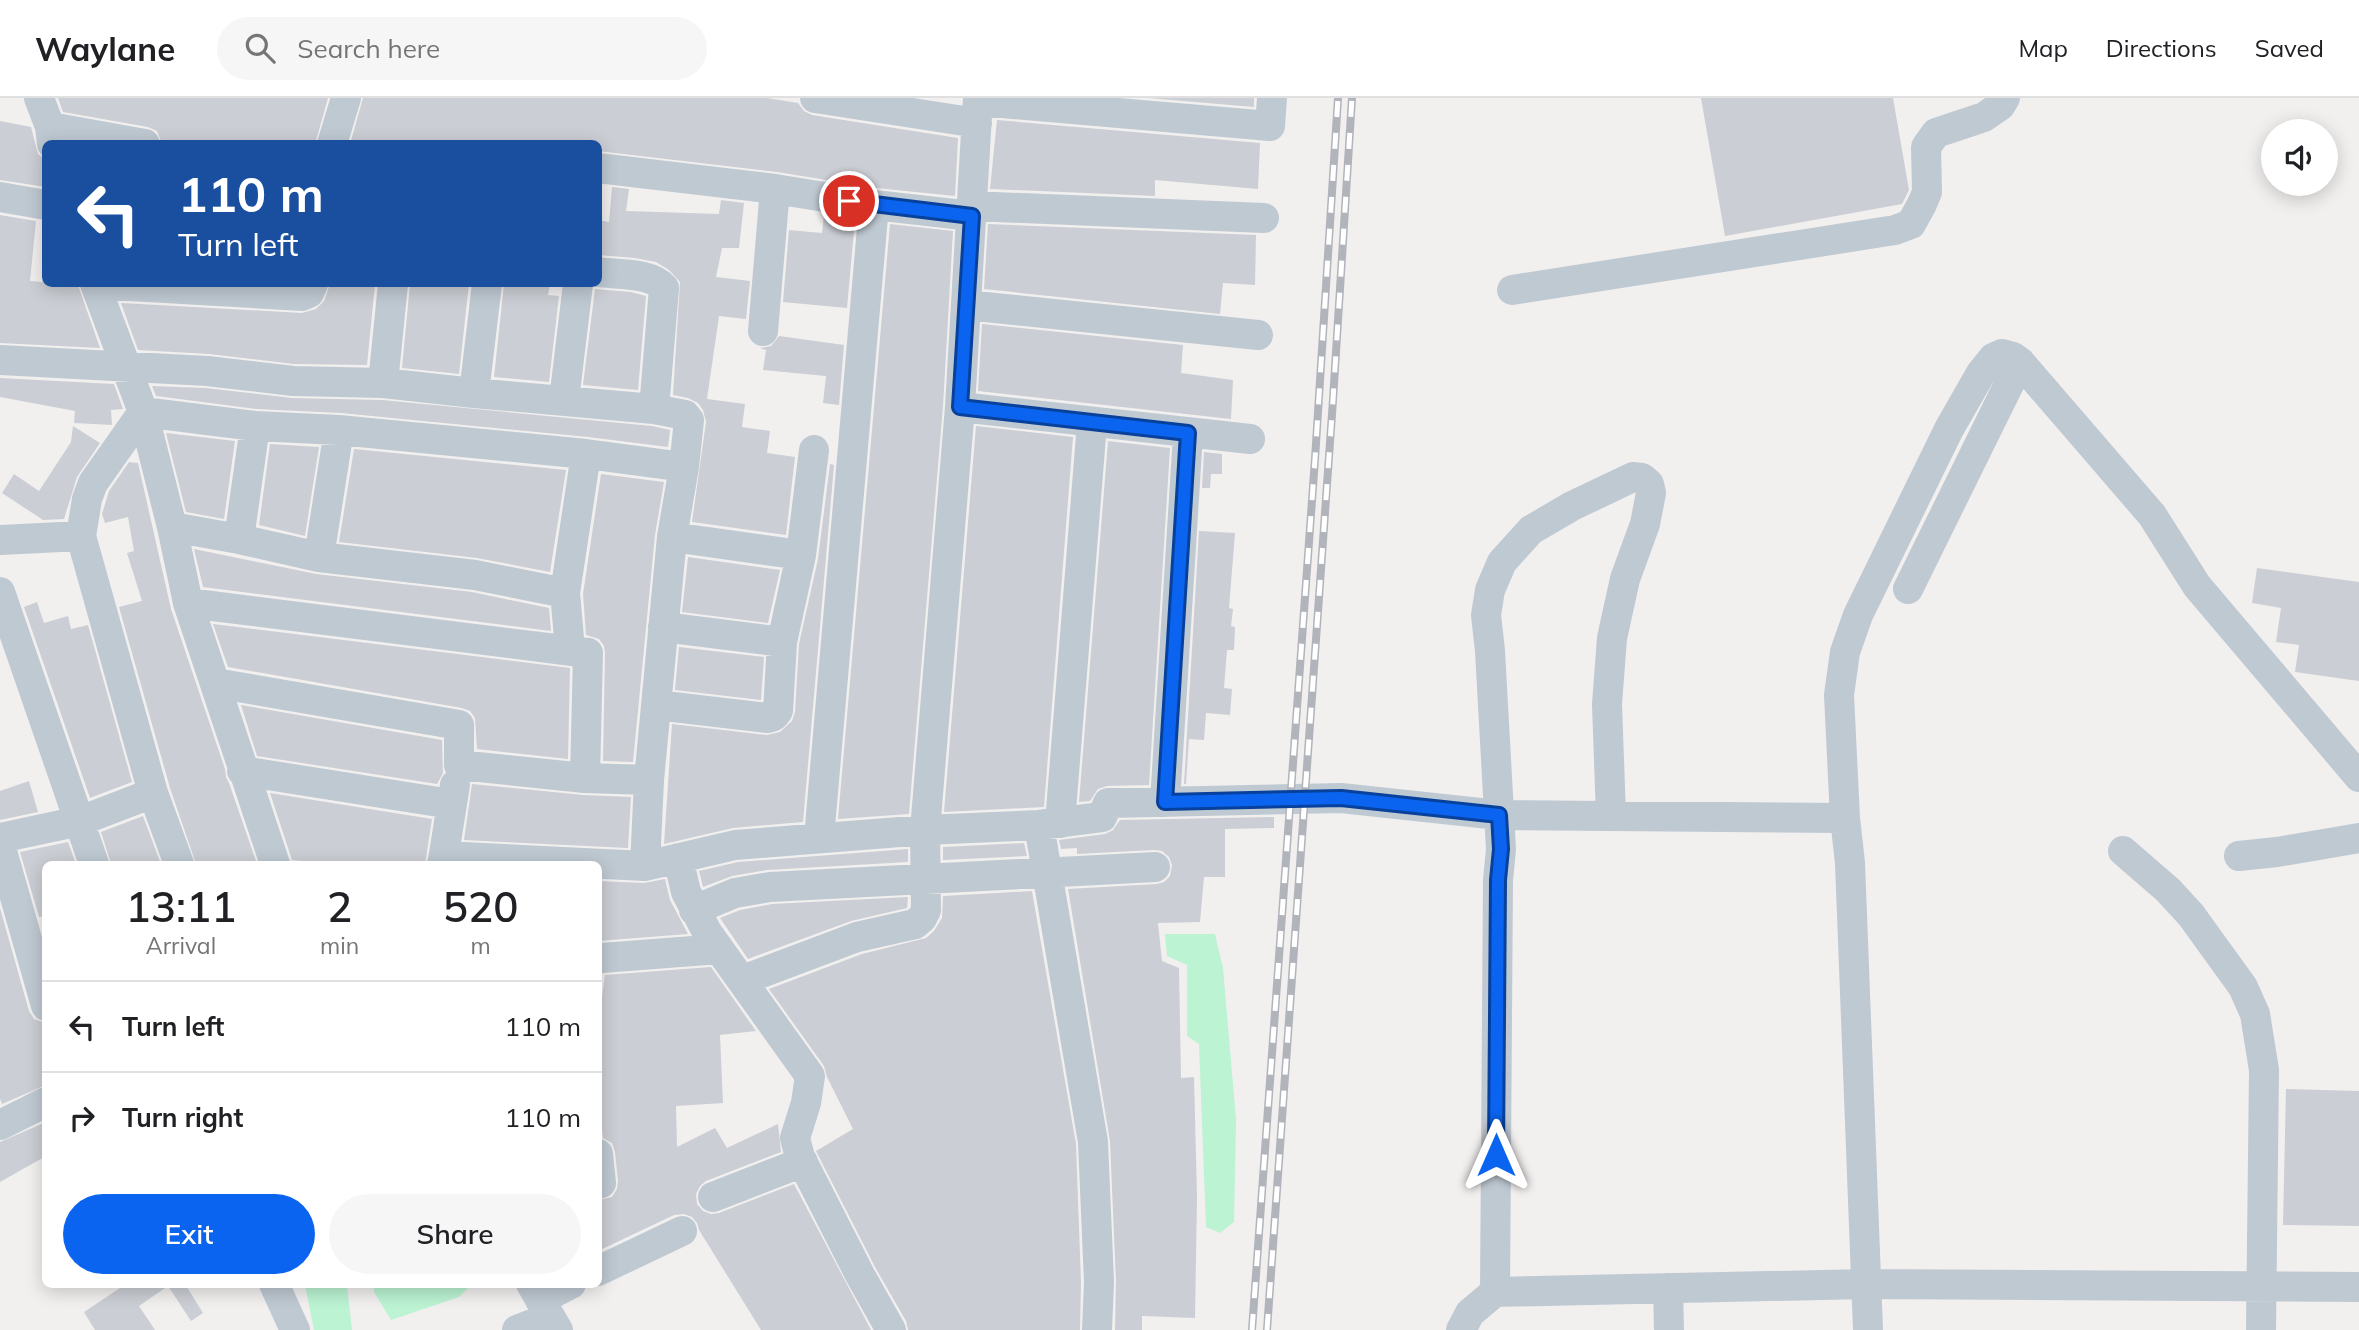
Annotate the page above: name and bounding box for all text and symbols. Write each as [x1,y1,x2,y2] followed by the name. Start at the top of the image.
[217,17,707,80] search box
[35,28,175,69] text: Waylane
[241,29,279,67] icon: search
[297,32,440,65] text: Search here
[2018,33,2068,63] text: Map
[2106,33,2217,63] text: Directions
[2255,33,2324,63] text: Saved
[2261,119,2338,196] map controls
[2261,119,2338,196] button: sound
[178,163,324,224] text: 110 m
[63,168,154,259] icon: left
[819,171,879,231] pin
[830,182,868,220] icon: arrive
[178,224,298,264] text: Turn left
[126,880,236,933] text: 13:11
[327,880,352,933] text: 2
[443,880,518,933] text: 520
[146,931,216,960] text: Arrival
[320,931,359,960] text: min
[470,931,491,960] text: m
[63,1008,101,1046] icon: left
[122,1010,224,1043] text: Turn left
[505,1010,581,1043] text: 110 m
[63,1099,101,1137] icon: right
[122,1101,243,1134] text: Turn right
[505,1101,581,1134] text: 110 m
[1459,1118,1533,1192] position arrow
[63,1194,315,1274] button: Exit
[329,1194,581,1274] button: Share

